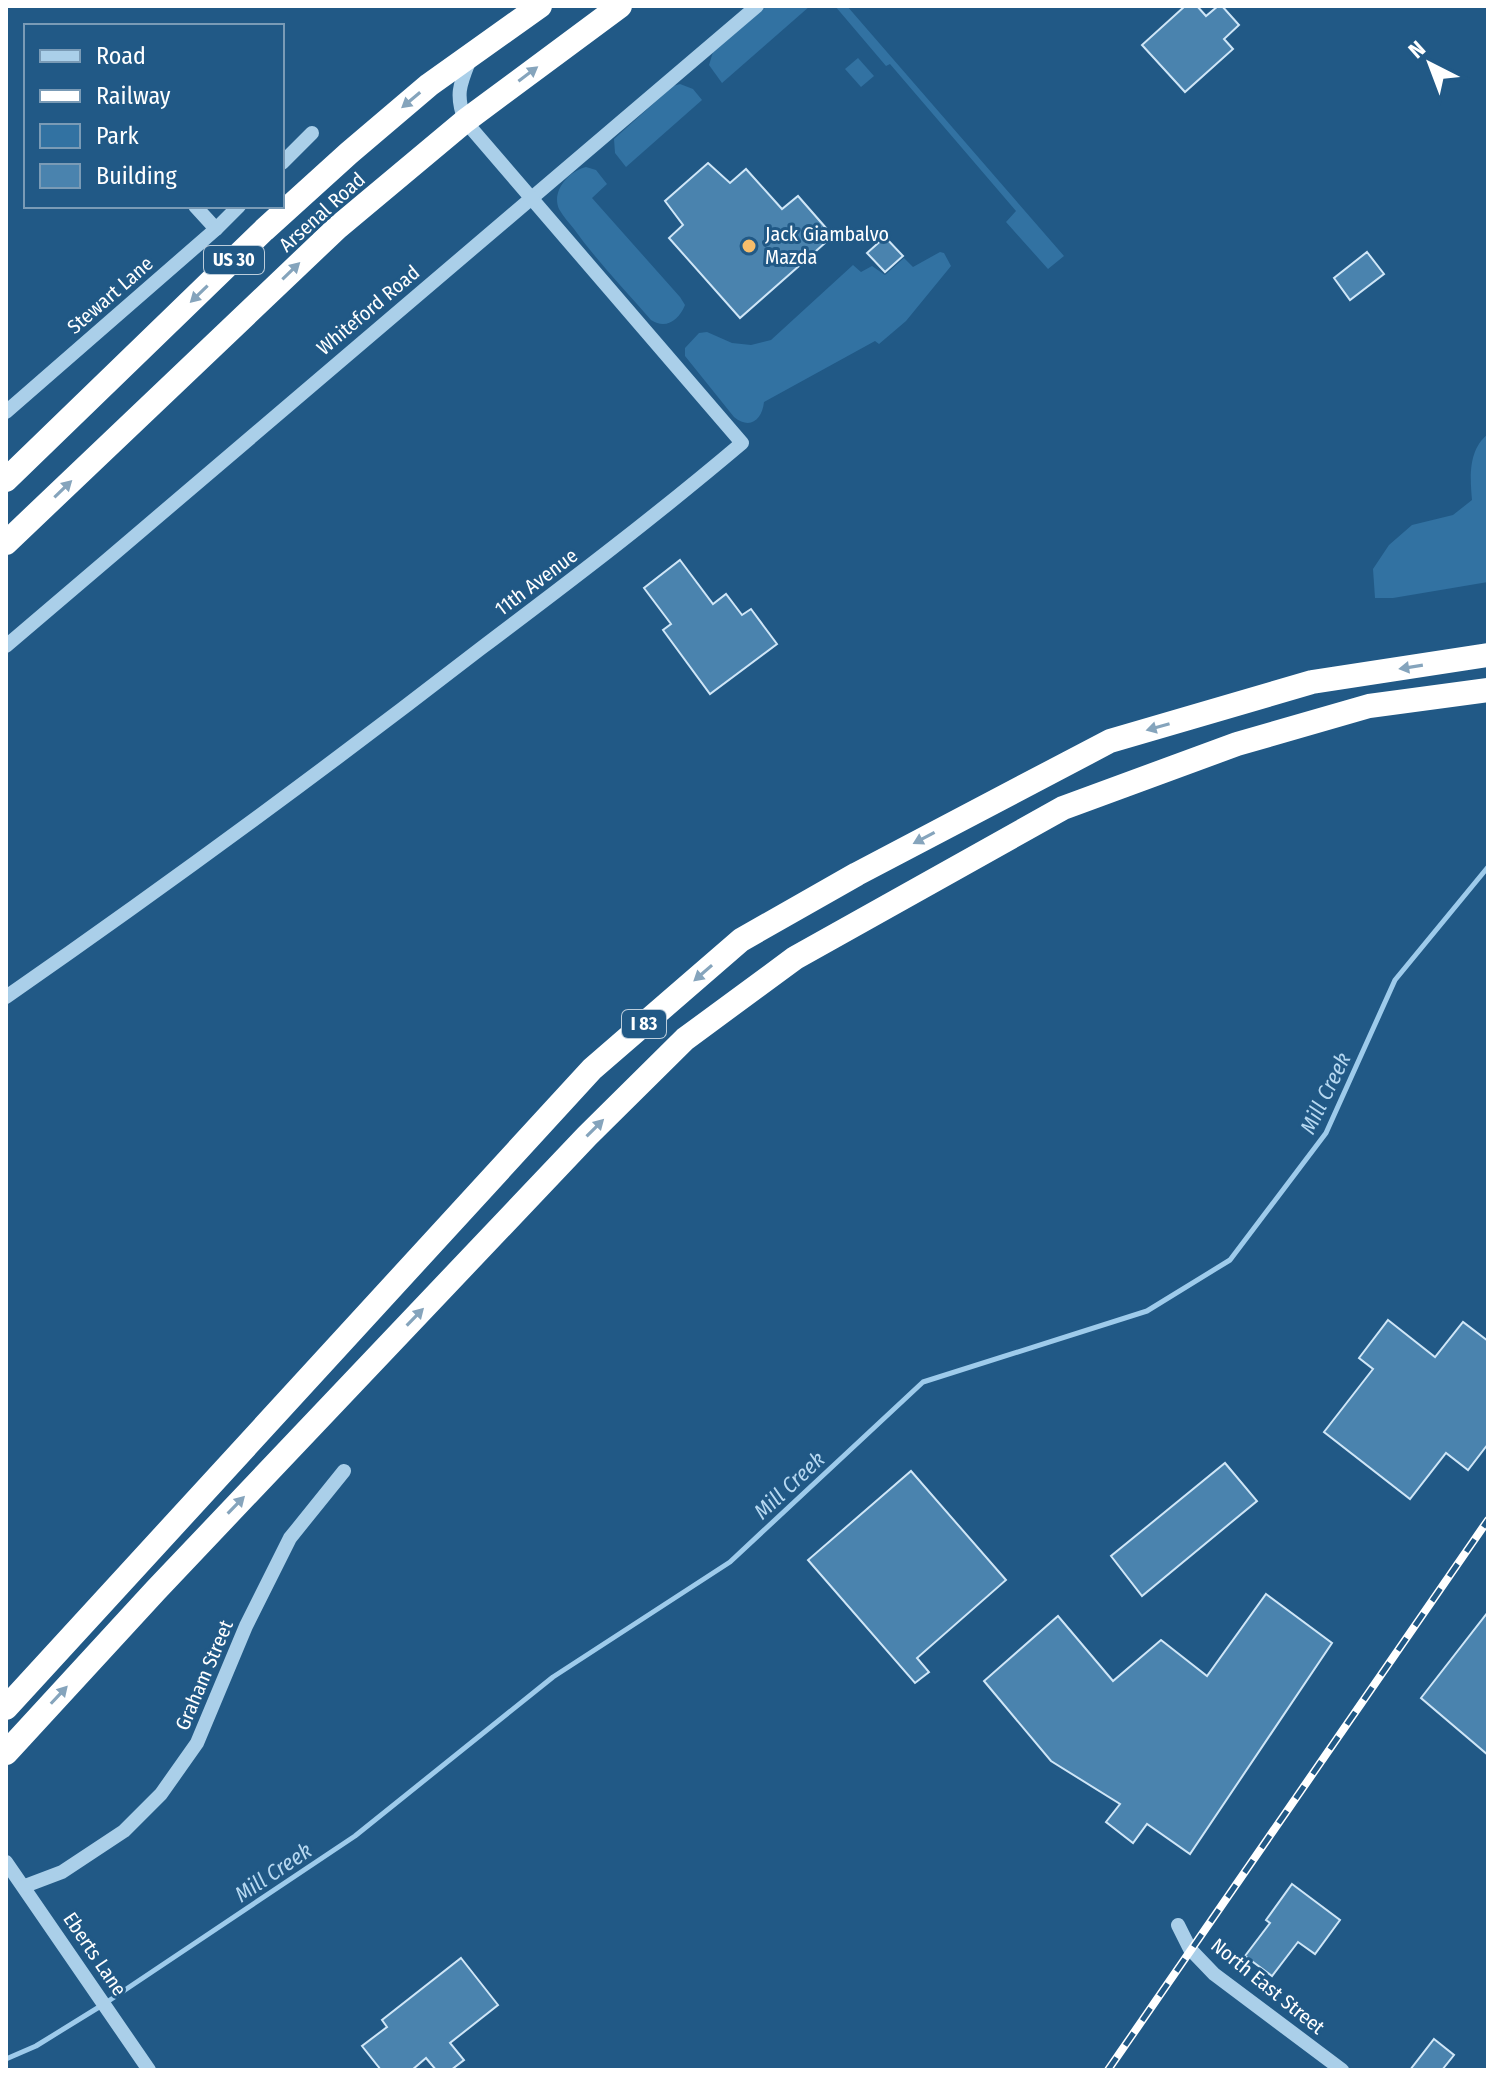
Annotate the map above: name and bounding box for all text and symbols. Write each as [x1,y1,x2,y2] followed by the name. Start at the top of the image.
[24,24,284,208] legend
[1390,24,1470,104] north arrow
[1403,35,1431,64] text: N
[96,42,146,70] text: Road
[517,67,538,82] one-way arrow
[96,82,171,110] text: Railway
[402,91,422,108] one-way arrow
[96,122,139,150] text: Park
[96,162,178,190] text: Building
[274,167,370,257] street label: Arsenal Road
[765,222,889,269] place label: Jack Giambalvo Mazda
[740,237,758,255] marker: Jack Giambalvo Mazda
[204,246,264,274] road number: US 30
[62,251,158,339] street label: Stewart Lane
[312,260,424,360] street label: Whiteford Road
[282,263,301,281] one-way arrow
[190,284,209,303] one-way arrow
[53,481,72,499] one-way arrow
[490,543,582,621] street label: 11th Avenue
[1398,661,1423,674] one-way arrow
[1146,721,1170,734] one-way arrow
[913,831,936,845] one-way arrow
[694,964,714,981] one-way arrow
[622,1010,666,1038] road number: I 83
[1294,1048,1357,1138] water label: Mill Creek
[585,1120,604,1138] one-way arrow
[406,1308,424,1327] one-way arrow
[748,1446,830,1525] water label: Mill Creek
[227,1496,245,1515] one-way arrow
[170,1616,238,1734] street label: Graham Street
[49,1686,67,1705] one-way arrow
[230,1837,317,1908] water label: Mill Creek
[58,1908,132,2000] street label: Eberts Lane
[1206,1933,1330,2039] street label: North East Street

